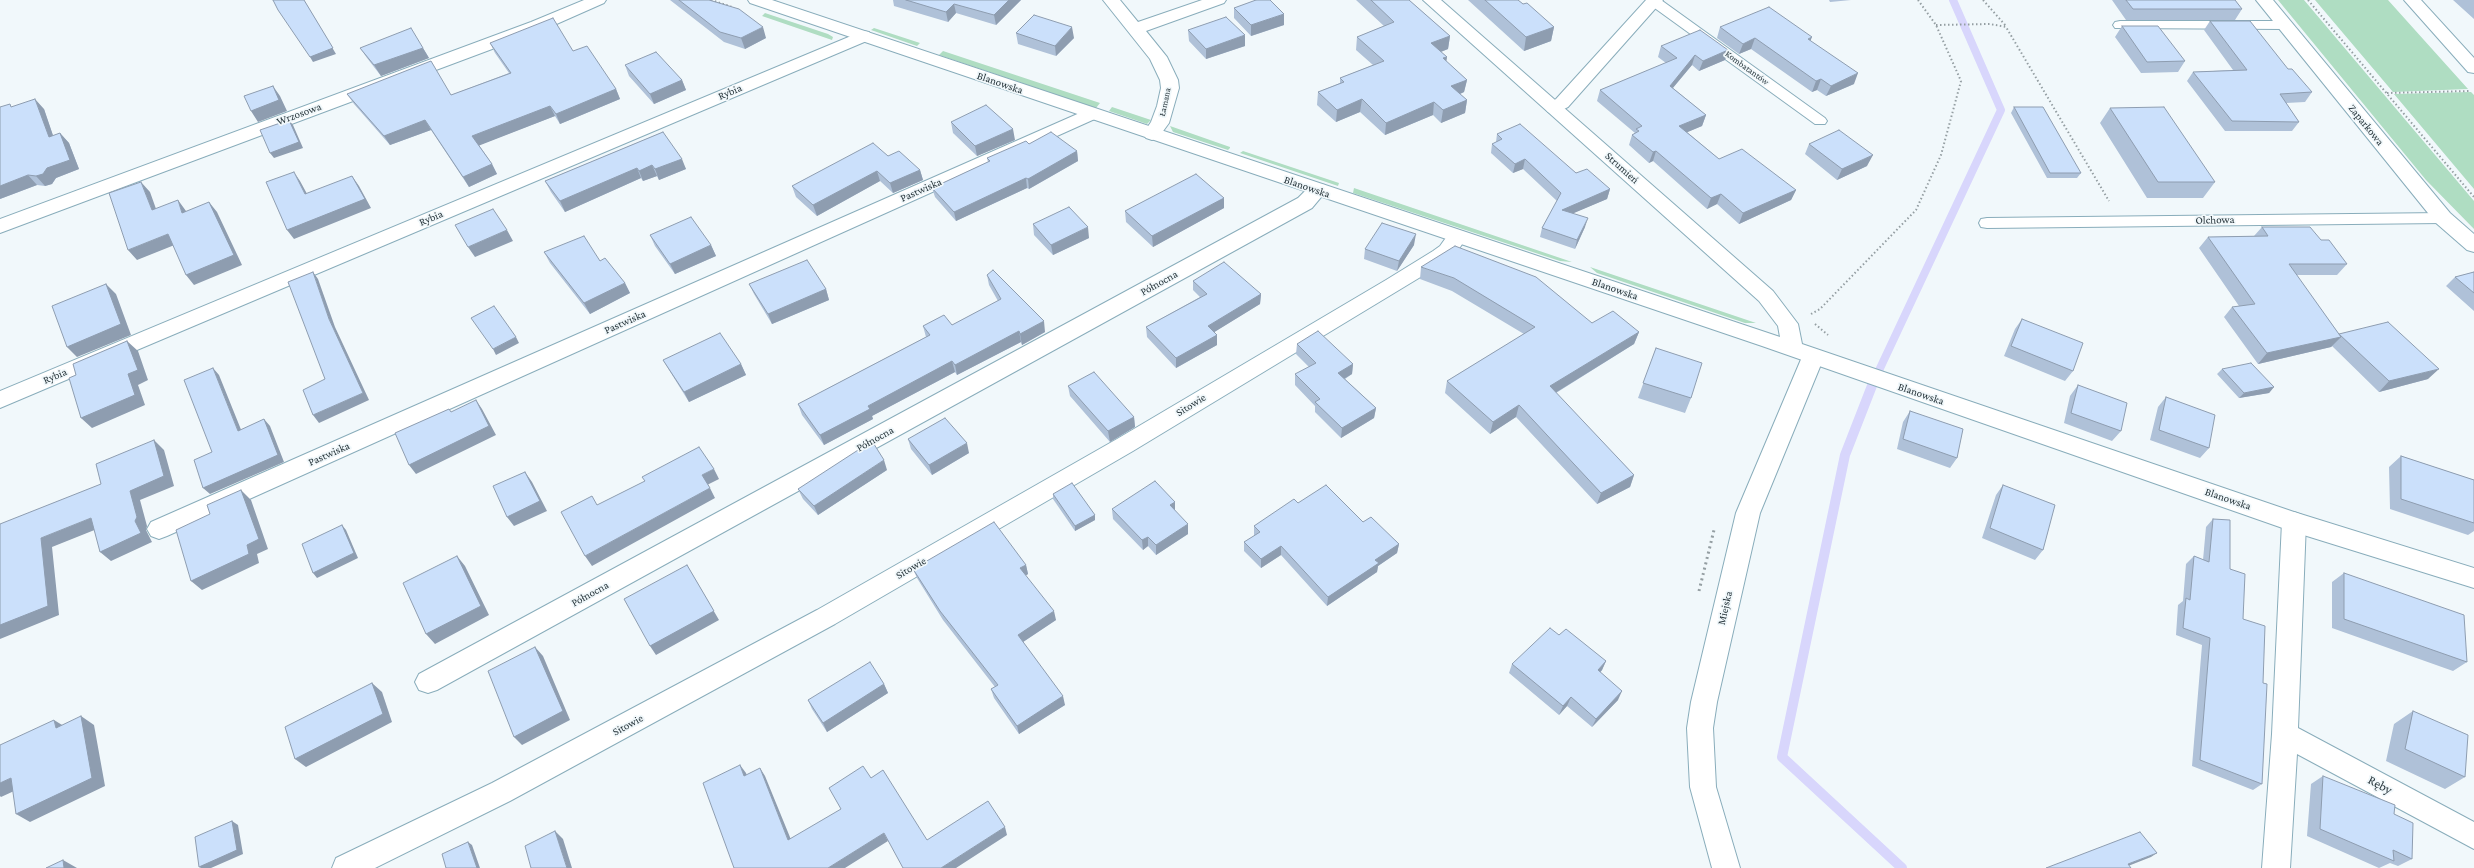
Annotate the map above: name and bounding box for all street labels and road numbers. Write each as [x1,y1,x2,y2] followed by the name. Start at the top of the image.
[1723,49,1771,87] street label: Kombatantów
[975,69,1025,97] street label: Blanowska
[716,81,744,103] street label: Rybia
[1157,87,1173,117] street label: Łamana
[275,100,323,128] street label: Wrzosowa
[2345,102,2387,148] street label: Zaparkowa
[1602,149,1642,187] street label: Strumień
[1282,173,1332,201] street label: Blanowska
[898,175,944,205] street label: Pastwiska
[417,207,445,229] street label: Rybia
[2195,213,2235,227] street label: Olchowa
[1138,267,1180,299] street label: Północna
[1590,275,1640,303] street label: Blanowska
[602,307,648,337] street label: Pastwiska
[41,365,69,387] street label: Rybia
[1896,380,1946,408] street label: Blanowska
[1174,391,1208,419] street label: Sitowie
[854,423,896,455] street label: Północna
[306,439,352,469] street label: Pastwiska
[2203,485,2253,513] street label: Blanowska
[893,554,929,582] street label: Sitowie
[569,578,611,610] street label: Północna
[1715,590,1735,626] street label: Miejska
[610,711,646,739] street label: Sitowie
[2365,772,2395,798] street label: Ręby

